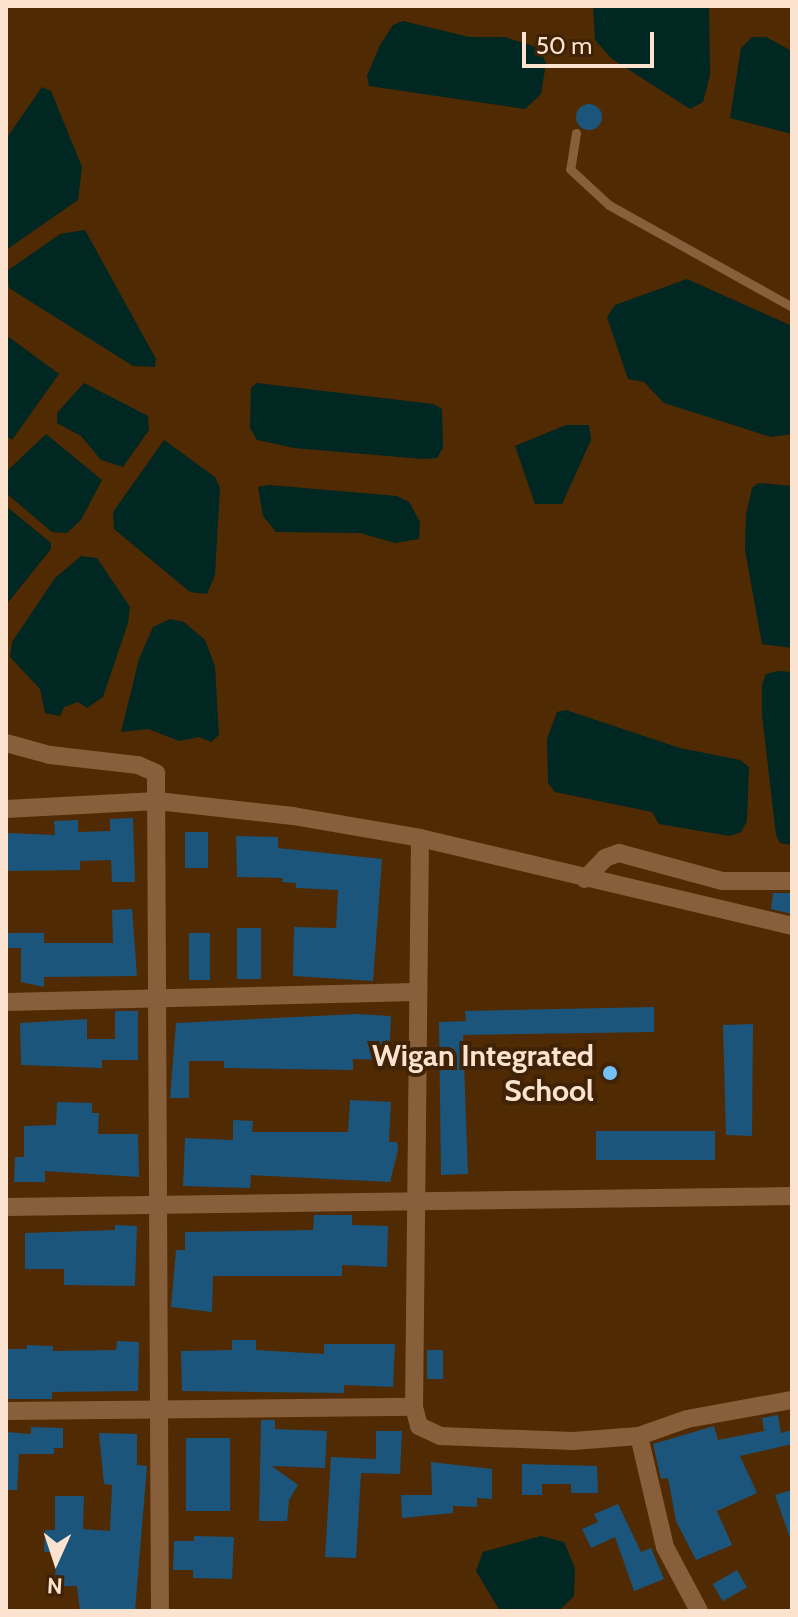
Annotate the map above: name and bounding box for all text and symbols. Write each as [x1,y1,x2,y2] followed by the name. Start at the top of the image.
[526,16,658,66] scale bar
[536,31,592,60] text: 50 m
[372,1038,594,1108] place label: Wigan Integrated School
[601,1064,619,1082] marker: Wigan Integrated School
[16,1521,96,1601] north arrow
[46,1572,63,1599] text: N

